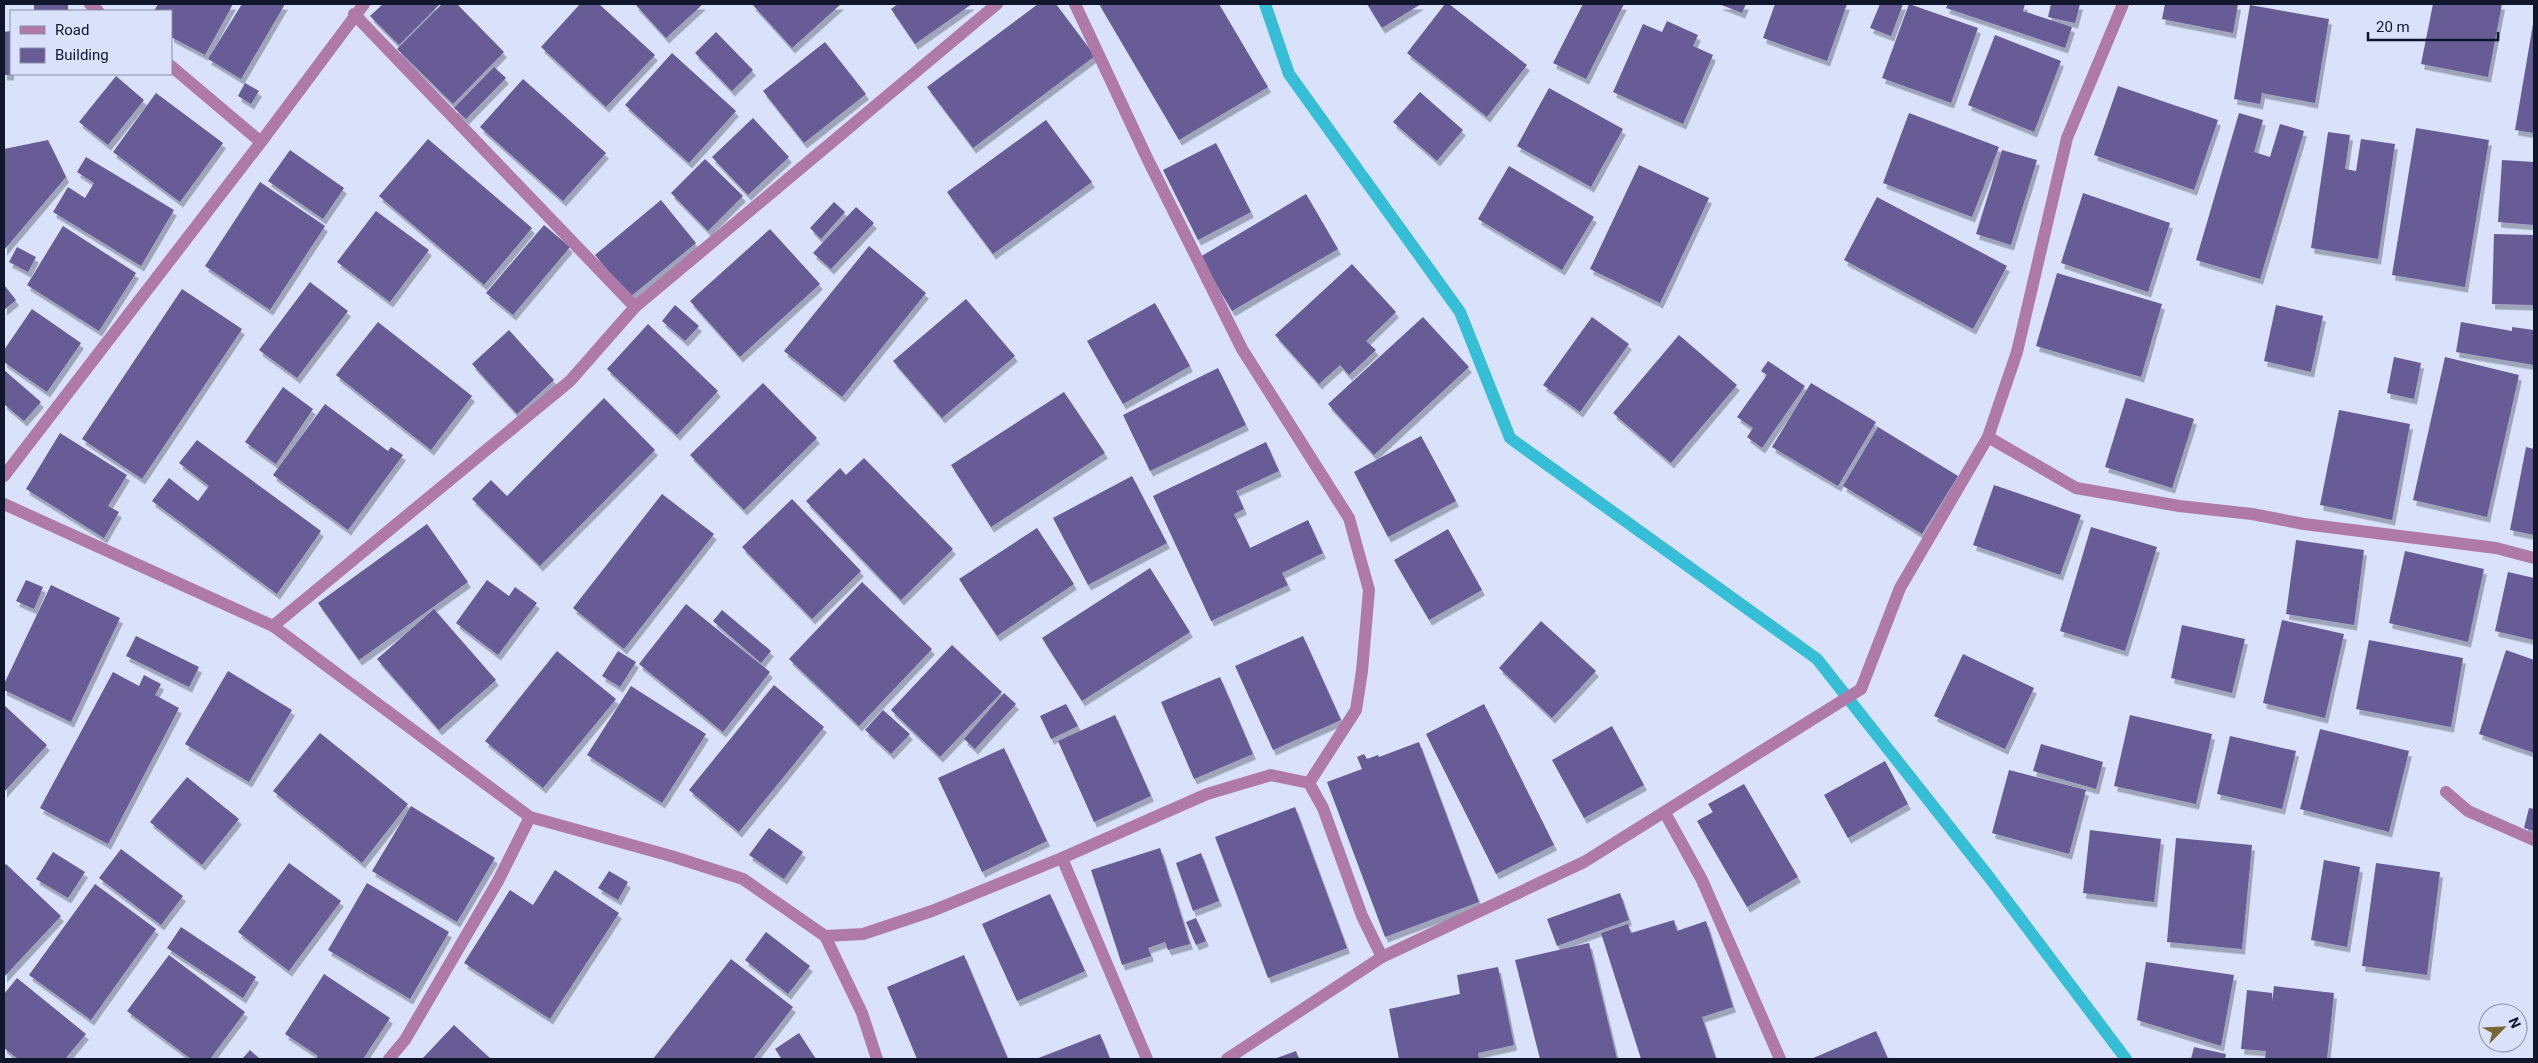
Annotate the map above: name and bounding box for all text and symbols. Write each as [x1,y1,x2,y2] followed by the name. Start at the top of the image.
[10,10,172,75] legend
[2368,10,2498,42] scale bar
[2376,18,2410,36] text: 20 m
[55,21,89,39] text: Road
[55,46,109,64] text: Building
[2478,1003,2528,1053] north arrow
[2506,1015,2524,1030] text: N

